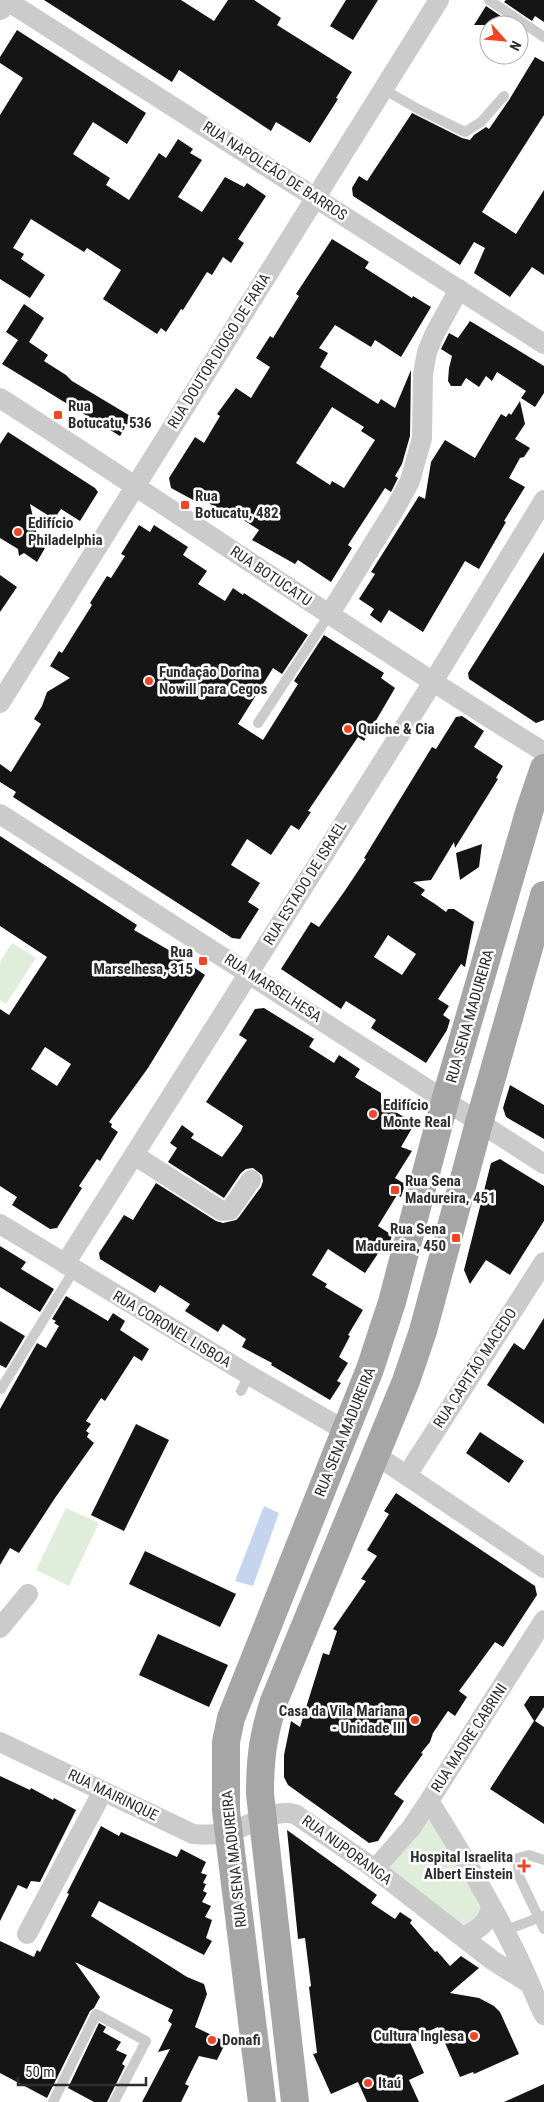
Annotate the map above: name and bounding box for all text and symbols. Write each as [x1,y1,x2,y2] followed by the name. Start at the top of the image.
[479,15,529,65] north arrow
[507,38,525,53] text: N
[199,118,351,225] street label: RUA NAPOLEÃO DE BARROS
[164,270,274,432] street label: RUA DOUTOR DIOGO DE FARIA
[68,397,152,432] place label: Rua Botucatu, 536
[52,409,64,421] marker: Rua Botucatu, 536
[195,487,279,522] place label: Rua Botucatu, 482
[179,499,191,511] marker: Rua Botucatu, 482
[28,514,103,549] place label: Edifício Philadelphia
[12,526,24,538] marker: Edifício Philadelphia
[227,542,315,610] street label: RUA BOTUCATU
[159,663,267,698] place label: Fundação Dorina Nowill para Cegos
[143,675,155,687] marker: Fundação Dorina Nowill para Cegos
[358,720,435,738] place label: Quiche & Cia
[342,723,354,735] marker: Quiche & Cia
[260,818,350,948] street label: RUA ESTADO DE ISRAEL
[94,943,193,978] place label: Rua Marselhesa, 315
[442,947,498,1085] street label: RUA SENA MADUREIRA
[221,950,325,1026] street label: RUA MARSELHESA
[197,955,209,967] marker: Rua Marselhesa, 315
[383,1096,451,1131] place label: Edifício Monte Real
[367,1108,379,1120] marker: Edifício Monte Real
[405,1172,496,1207] place label: Rua Sena Madureira, 451
[389,1184,401,1196] marker: Rua Sena Madureira, 451
[355,1220,446,1255] place label: Rua Sena Madureira, 450
[450,1232,462,1244] marker: Rua Sena Madureira, 450
[110,1287,235,1372] street label: RUA CORONEL LISBOA
[430,1305,520,1431] street label: RUA CAPITÃO MACEDO
[311,1364,379,1499] street label: RUA SENA MADUREIRA
[427,1680,511,1796] street label: RUA MADRE CABRINI
[279,1702,405,1737] place label: Casa da Vila Mariana - Unidade III
[409,1714,421,1726] marker: Casa da Vila Mariana - Unidade III
[65,1765,161,1825] street label: RUA MAIRINQUE
[218,1789,250,1929] street label: RUA SENA MADUREIRA
[299,1811,396,1889] street label: RUA NUPORANGA
[410,1848,513,1883] place label: Hospital Israelita Albert Einstein
[517,1859,531,1873] marker: Hospital Israelita Albert Einstein
[373,2027,464,2045] place label: Cultura Inglesa
[468,2030,480,2042] marker: Cultura Inglesa
[222,2031,261,2049] place label: Donafi
[206,2034,218,2046] marker: Donafi
[18,2054,145,2086] scale bar
[25,2063,55,2081] text: 50 m
[378,2074,401,2092] place label: Itaú
[362,2077,374,2089] marker: Itaú

